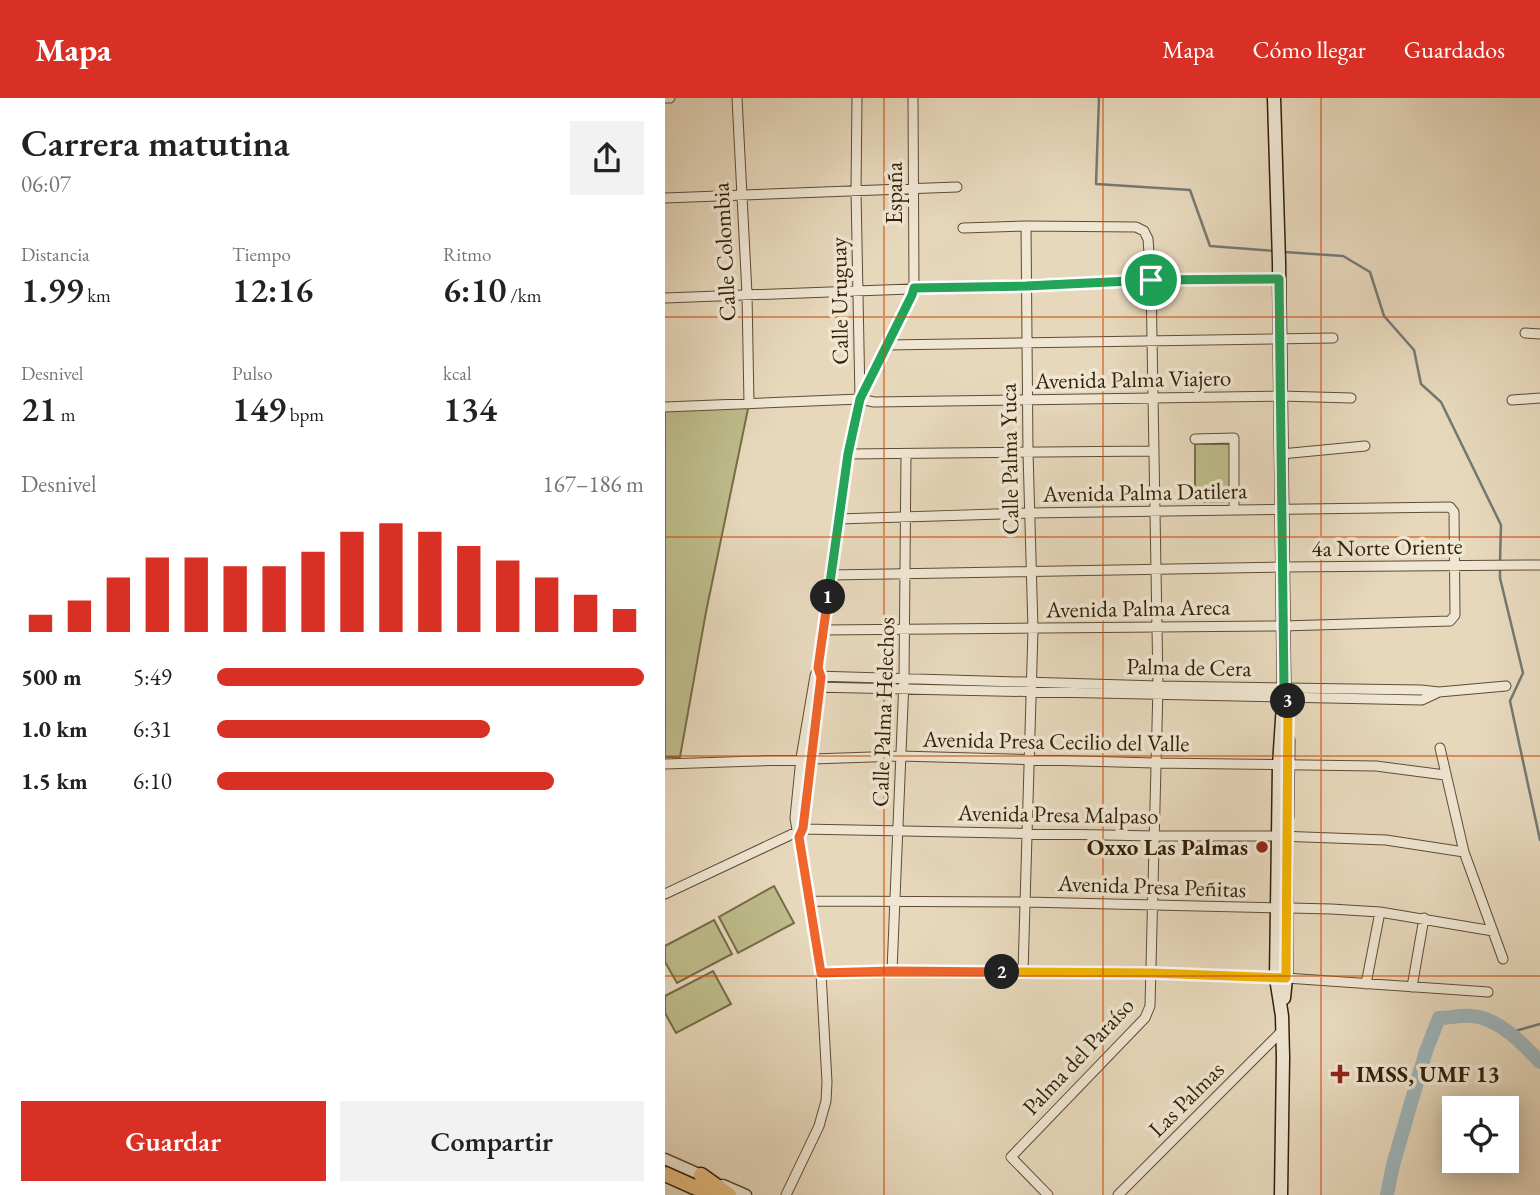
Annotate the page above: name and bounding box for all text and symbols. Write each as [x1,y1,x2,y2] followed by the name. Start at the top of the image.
[35,28,112,71] text: Mapa
[1162,34,1215,65] text: Mapa
[1253,34,1366,65] text: Cómo llegar
[1404,34,1505,65] text: Guardados
[21,118,290,167] text: Carrera matutina
[570,121,644,195] button: share
[879,161,909,224] street label: España
[21,169,71,199] text: 06:07
[705,181,743,322] street label: Calle Colombia
[823,236,855,365] street label: Calle Uruguay
[21,242,90,267] text: Distancia
[232,242,291,267] text: Tiempo
[443,242,491,267] text: Ritmo
[1121,250,1181,310] pin
[1132,261,1170,299] icon: arrive
[21,267,83,312] text: 1.99
[232,267,313,312] text: 12:16
[443,267,506,312] text: 6:10
[83,283,111,308] text: km
[506,283,541,308] text: /km
[21,361,83,386] text: Desnivel
[232,361,273,386] text: Pulso
[443,361,472,386] text: kcal
[1033,362,1232,396] street label: Avenida Palma Viajero
[993,382,1025,535] street label: Calle Palma Yuca
[21,386,57,431] text: 21
[232,386,286,431] text: 149
[443,386,497,431] text: 134
[57,402,76,427] text: m
[286,402,324,427] text: bpm
[21,469,97,499] text: Desnivel
[543,469,644,499] text: 167–186 m
[1041,475,1248,509] street label: Avenida Palma Datilera
[1311,531,1463,563] street label: 4a Norte Oriente
[811,580,845,614] pin: 1
[822,584,833,609] text: 1
[1045,591,1231,625] street label: Avenida Palma Areca
[865,617,901,807] street label: Calle Palma Helechos
[1126,651,1253,683] street label: Palma de Cera
[21,662,82,692] text: 500 m
[133,662,172,692] text: 5:49
[1271,684,1305,718] pin: 3
[1282,688,1293,713] text: 3
[21,714,88,744] text: 1.0 km
[133,714,172,744] text: 6:31
[921,724,1190,758] street label: Avenida Presa Cecilio del Valle
[21,766,88,796] text: 1.5 km
[133,766,172,796] text: 6:10
[956,797,1159,831] street label: Avenida Presa Malpaso
[1087,832,1248,862] place label: Oxxo Las Palmas
[1254,839,1270,855] marker: Oxxo Las Palmas
[1056,868,1247,904] street label: Avenida Presa Peñitas
[985,954,1019,990] pin: 2
[996,959,1007,984] text: 2
[1016,991,1140,1121] street label: Palma del Paraíso
[1142,1055,1230,1143] street label: Las Palmas
[1356,1059,1500,1089] place label: IMSS, UMF 13
[1330,1064,1350,1084] marker: IMSS, UMF 13
[1442,1096,1519,1173] map controls
[1442,1096,1519,1173] button: locate
[21,1101,326,1181] button: Guardar
[340,1101,644,1181] button: Compartir

